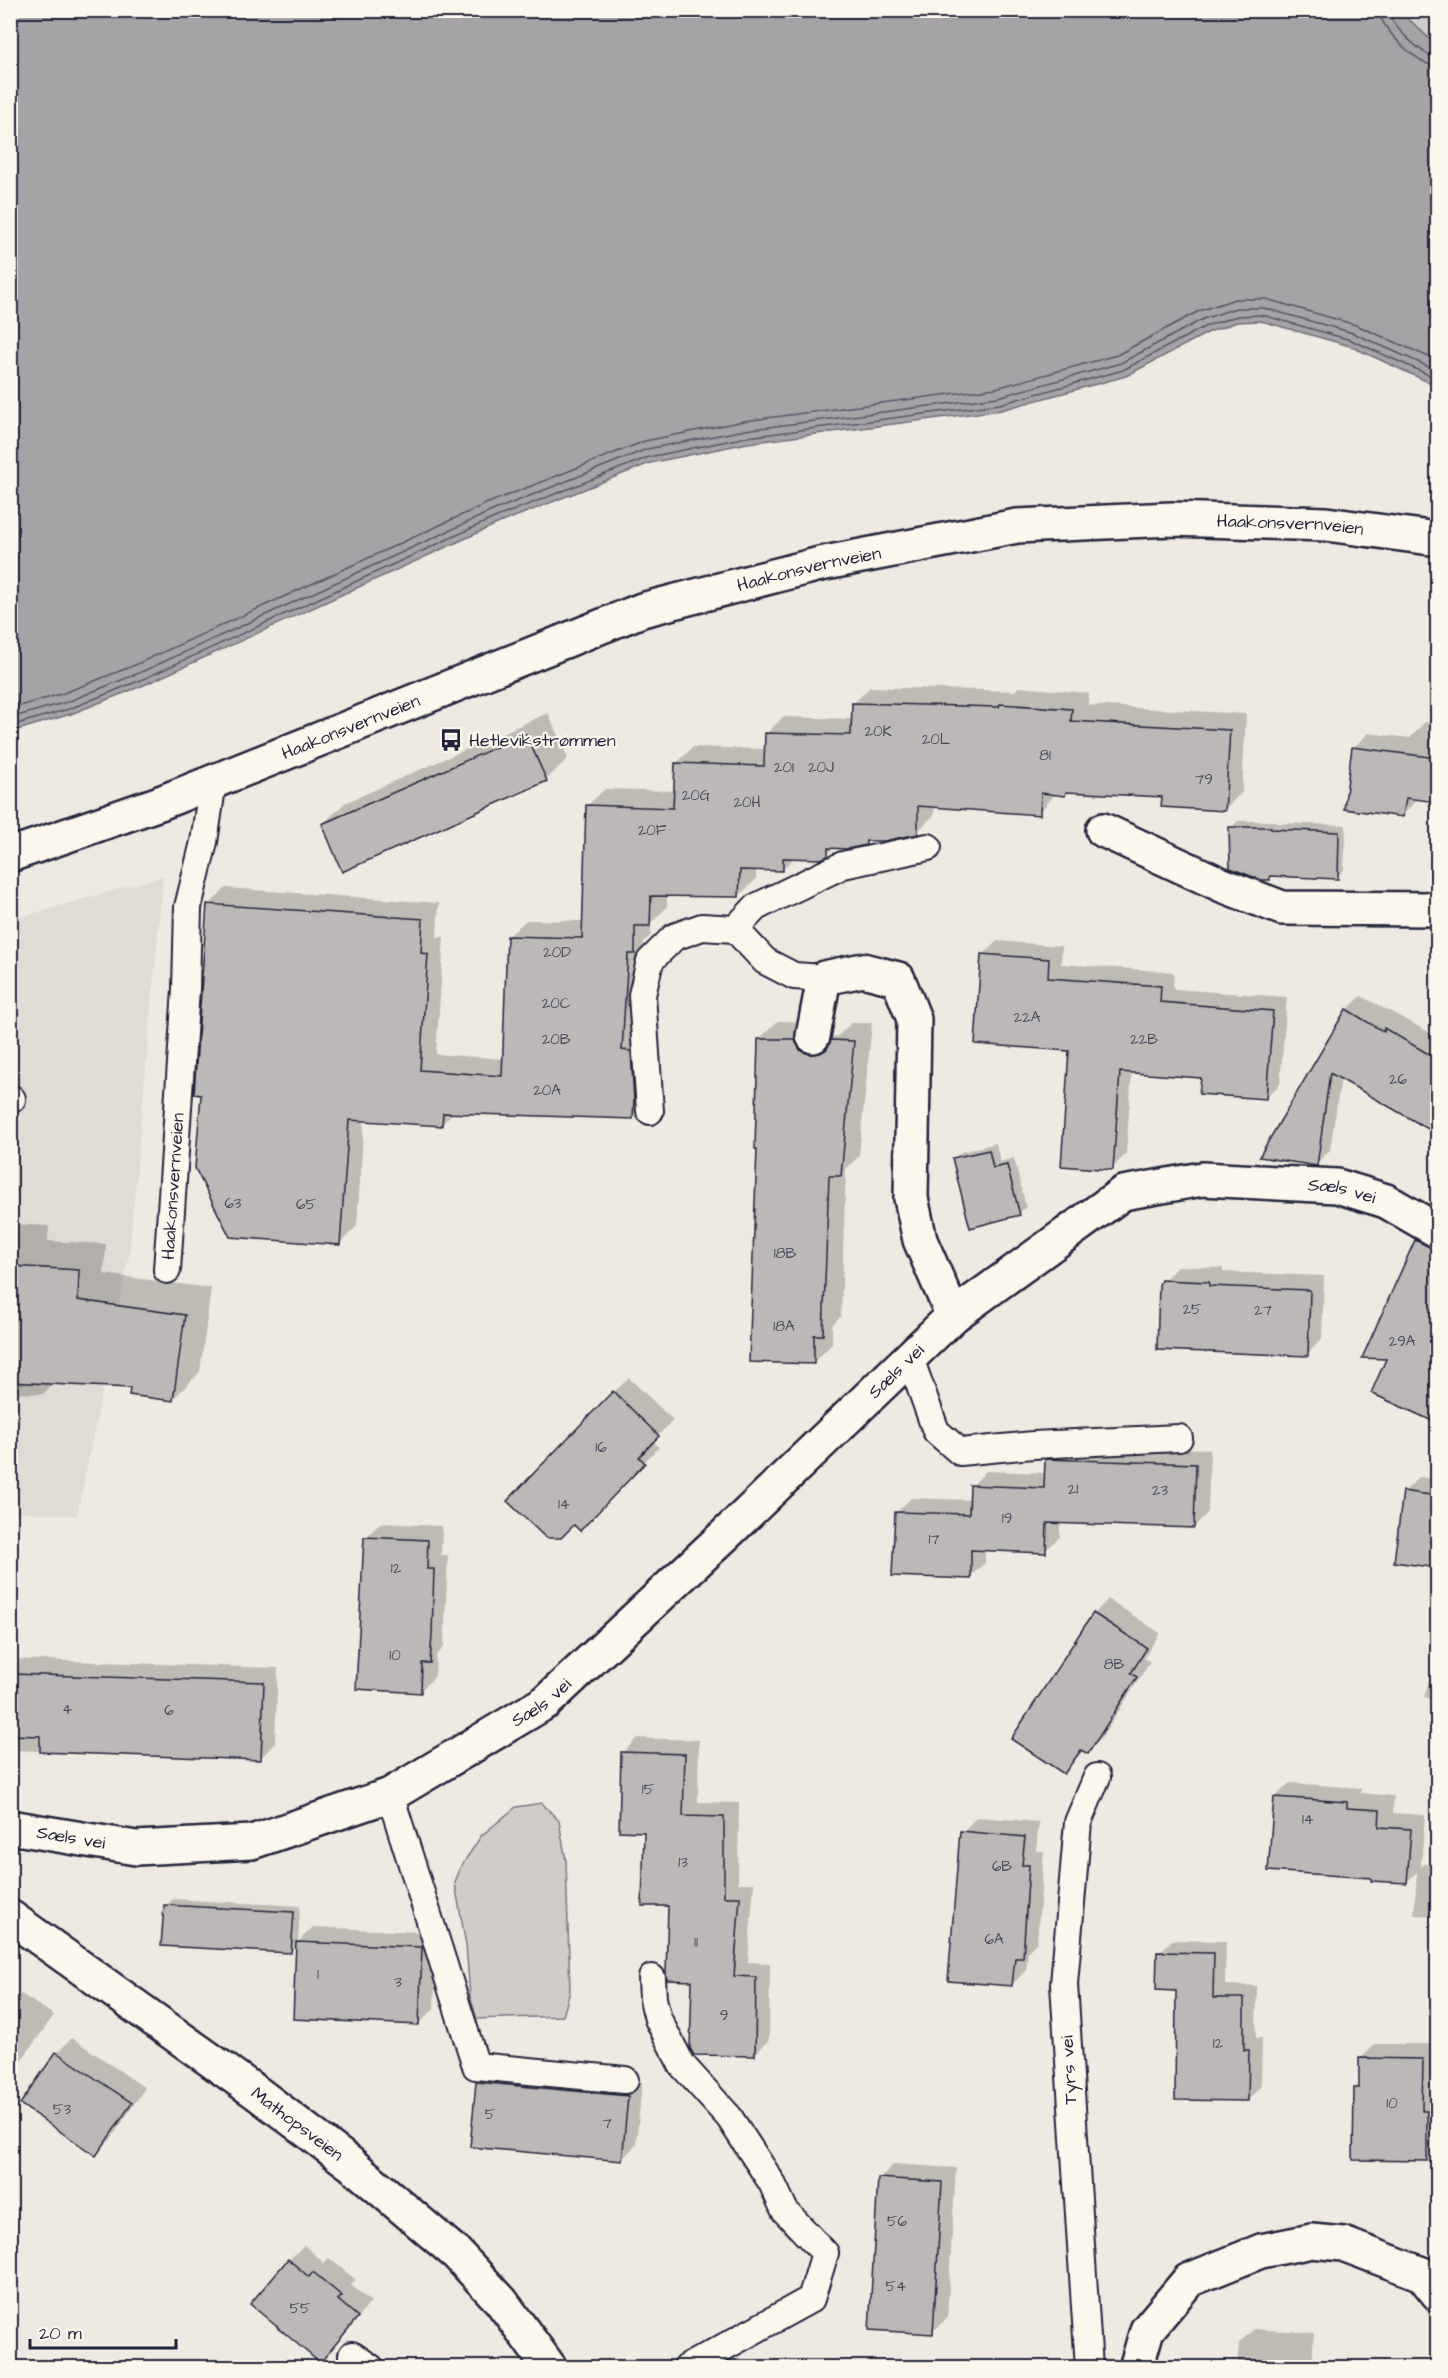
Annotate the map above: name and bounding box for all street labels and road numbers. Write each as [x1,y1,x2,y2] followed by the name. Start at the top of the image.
[1216,508,1365,541] street label: Haakonsvernveien
[734,540,883,597] street label: Haakonsvernveien
[278,688,423,766] street label: Haakonsvernveien
[155,1112,190,1260] street label: Haakonsvernveien
[1307,1172,1379,1210] street label: Sæls vei
[862,1338,930,1404] street label: Sæls vei
[506,1672,577,1733] street label: Sæls vei
[35,1819,108,1855] street label: Sæls vei
[1055,2035,1084,2105] street label: Tyrs vei
[246,2080,349,2167] street label: Mathopsveien

